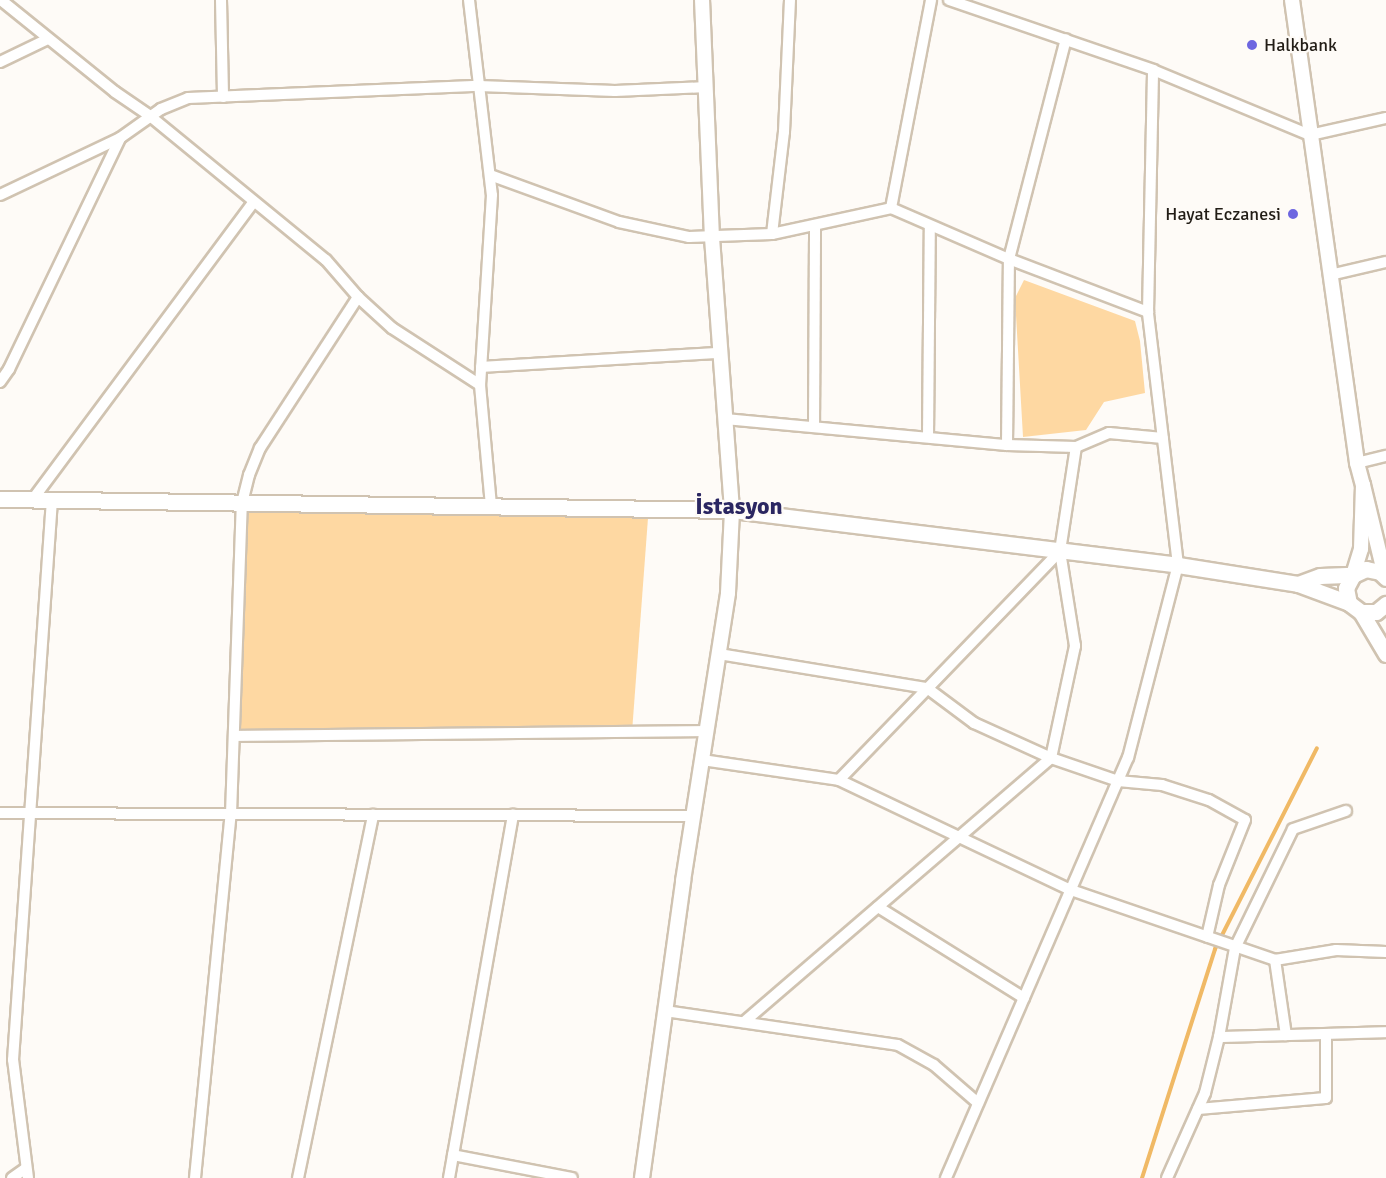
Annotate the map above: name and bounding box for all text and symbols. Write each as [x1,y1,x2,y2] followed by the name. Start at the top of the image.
[1264,34,1337,56] place label: Halkbank
[1245,38,1259,52] marker: Halkbank
[1165,203,1281,225] place label: Hayat Eczanesi
[1286,207,1300,221] marker: Hayat Eczanesi
[695,493,783,521] district label: İstasyon

